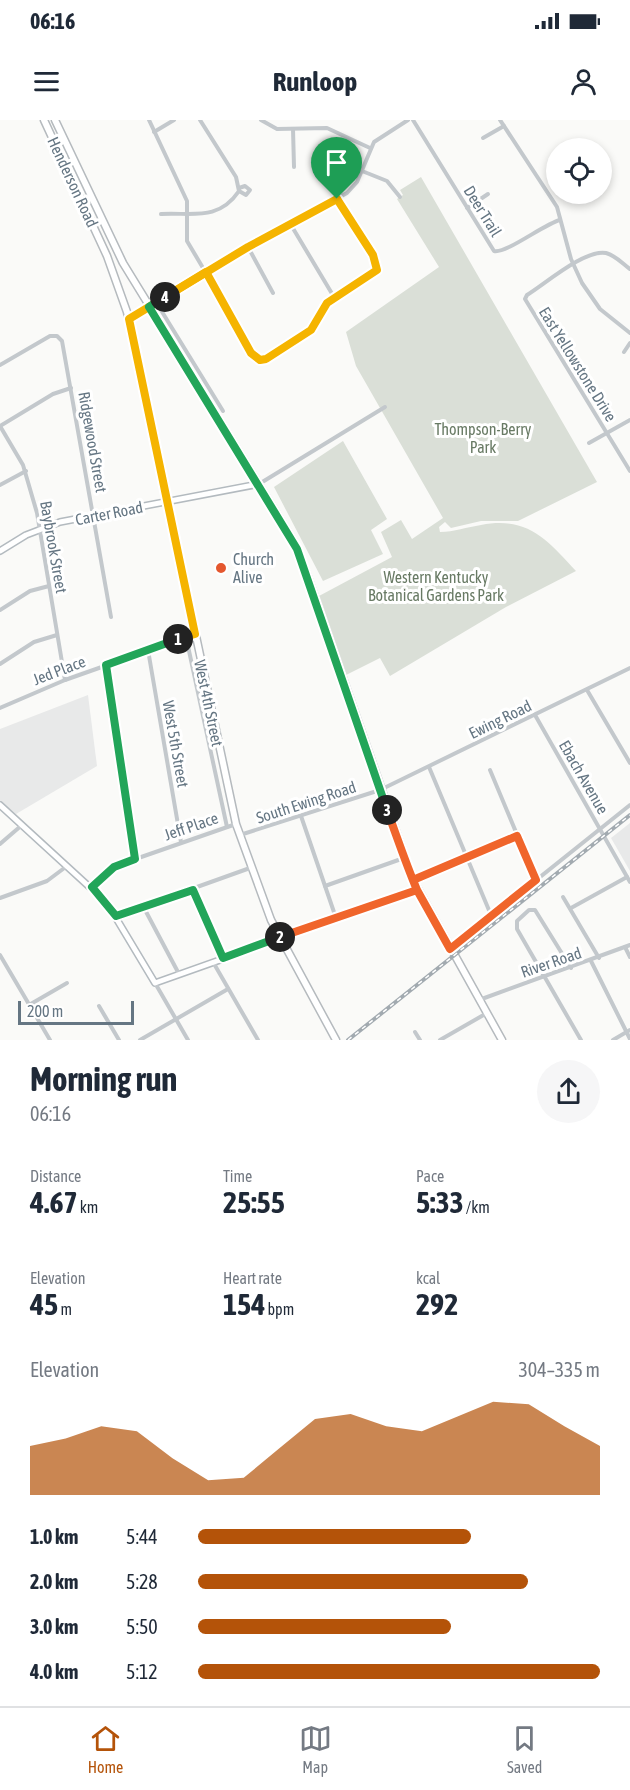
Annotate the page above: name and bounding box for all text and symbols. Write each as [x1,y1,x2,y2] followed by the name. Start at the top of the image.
[30,8,75,34] text: 06:16
[30,65,63,98] icon: menu
[567,65,600,98] icon: person
[273,66,357,97] text: Runloop
[44,134,102,230] street label: Henderson Road
[311,137,362,199] pin
[546,138,612,204] map controls
[546,138,612,204] button: locate
[320,146,353,179] icon: arrive
[460,182,506,240] street label: Deer Trail
[150,282,180,312] pin: 4
[161,288,169,306] text: 4
[536,304,620,424] street label: East Yellowstone Drive
[74,390,111,494] street label: Ridgewood Street
[435,420,532,456] park label: Thompson-Berry Park
[74,498,144,528] street label: Carter Road
[36,499,71,595] street label: Baybrook Street
[233,550,274,586] place label: Church Alive
[214,561,228,575] marker: Church Alive
[368,568,504,604] park label: Western Kentucky Botanical Gardens Park
[163,624,193,654] pin: 1
[174,630,182,648] text: 1
[30,652,88,688] street label: Jed Place
[191,658,227,748] street label: West 4th Street
[466,696,535,743] street label: Ewing Road
[159,699,193,789] street label: West 5th Street
[556,737,612,817] street label: Ebach Avenue
[254,777,359,828] street label: South Ewing Road
[372,795,402,825] pin: 3
[383,801,391,819] text: 3
[162,808,220,844] street label: Jeff Place
[265,922,295,952] pin: 2
[276,928,284,946] text: 2
[518,943,584,981] street label: River Road
[18,998,134,1025] scale bar
[27,1002,63,1020] text: 200 m
[30,1060,177,1098] text: Morning run
[537,1060,600,1123] button: share
[30,1102,71,1125] text: 06:16
[30,1167,81,1185] text: Distance
[223,1167,252,1185] text: Time
[416,1167,444,1185] text: Pace
[30,1185,78,1219] text: 4.67
[223,1185,285,1219] text: 25:55
[416,1185,464,1219] text: 5:33
[78,1198,98,1216] text: km
[464,1198,490,1216] text: /km
[30,1269,85,1287] text: Elevation
[223,1269,282,1287] text: Heart rate
[416,1269,440,1287] text: kcal
[30,1287,58,1321] text: 45
[223,1287,265,1321] text: 154
[416,1287,458,1321] text: 292
[58,1300,72,1318] text: m
[265,1300,294,1318] text: bpm
[30,1358,99,1381] text: Elevation
[518,1358,600,1381] text: 304–335 m
[30,1525,78,1548] text: 1.0 km
[126,1525,158,1548] text: 5:44
[30,1570,78,1593] text: 2.0 km
[126,1570,158,1593] text: 5:28
[30,1615,78,1638] text: 3.0 km
[126,1615,158,1638] text: 5:50
[30,1660,78,1683] text: 4.0 km
[126,1660,158,1683] text: 5:12
[88,1722,123,1776] tab: Home
[299,1722,332,1776] tab: Map
[507,1722,542,1776] tab: Saved

